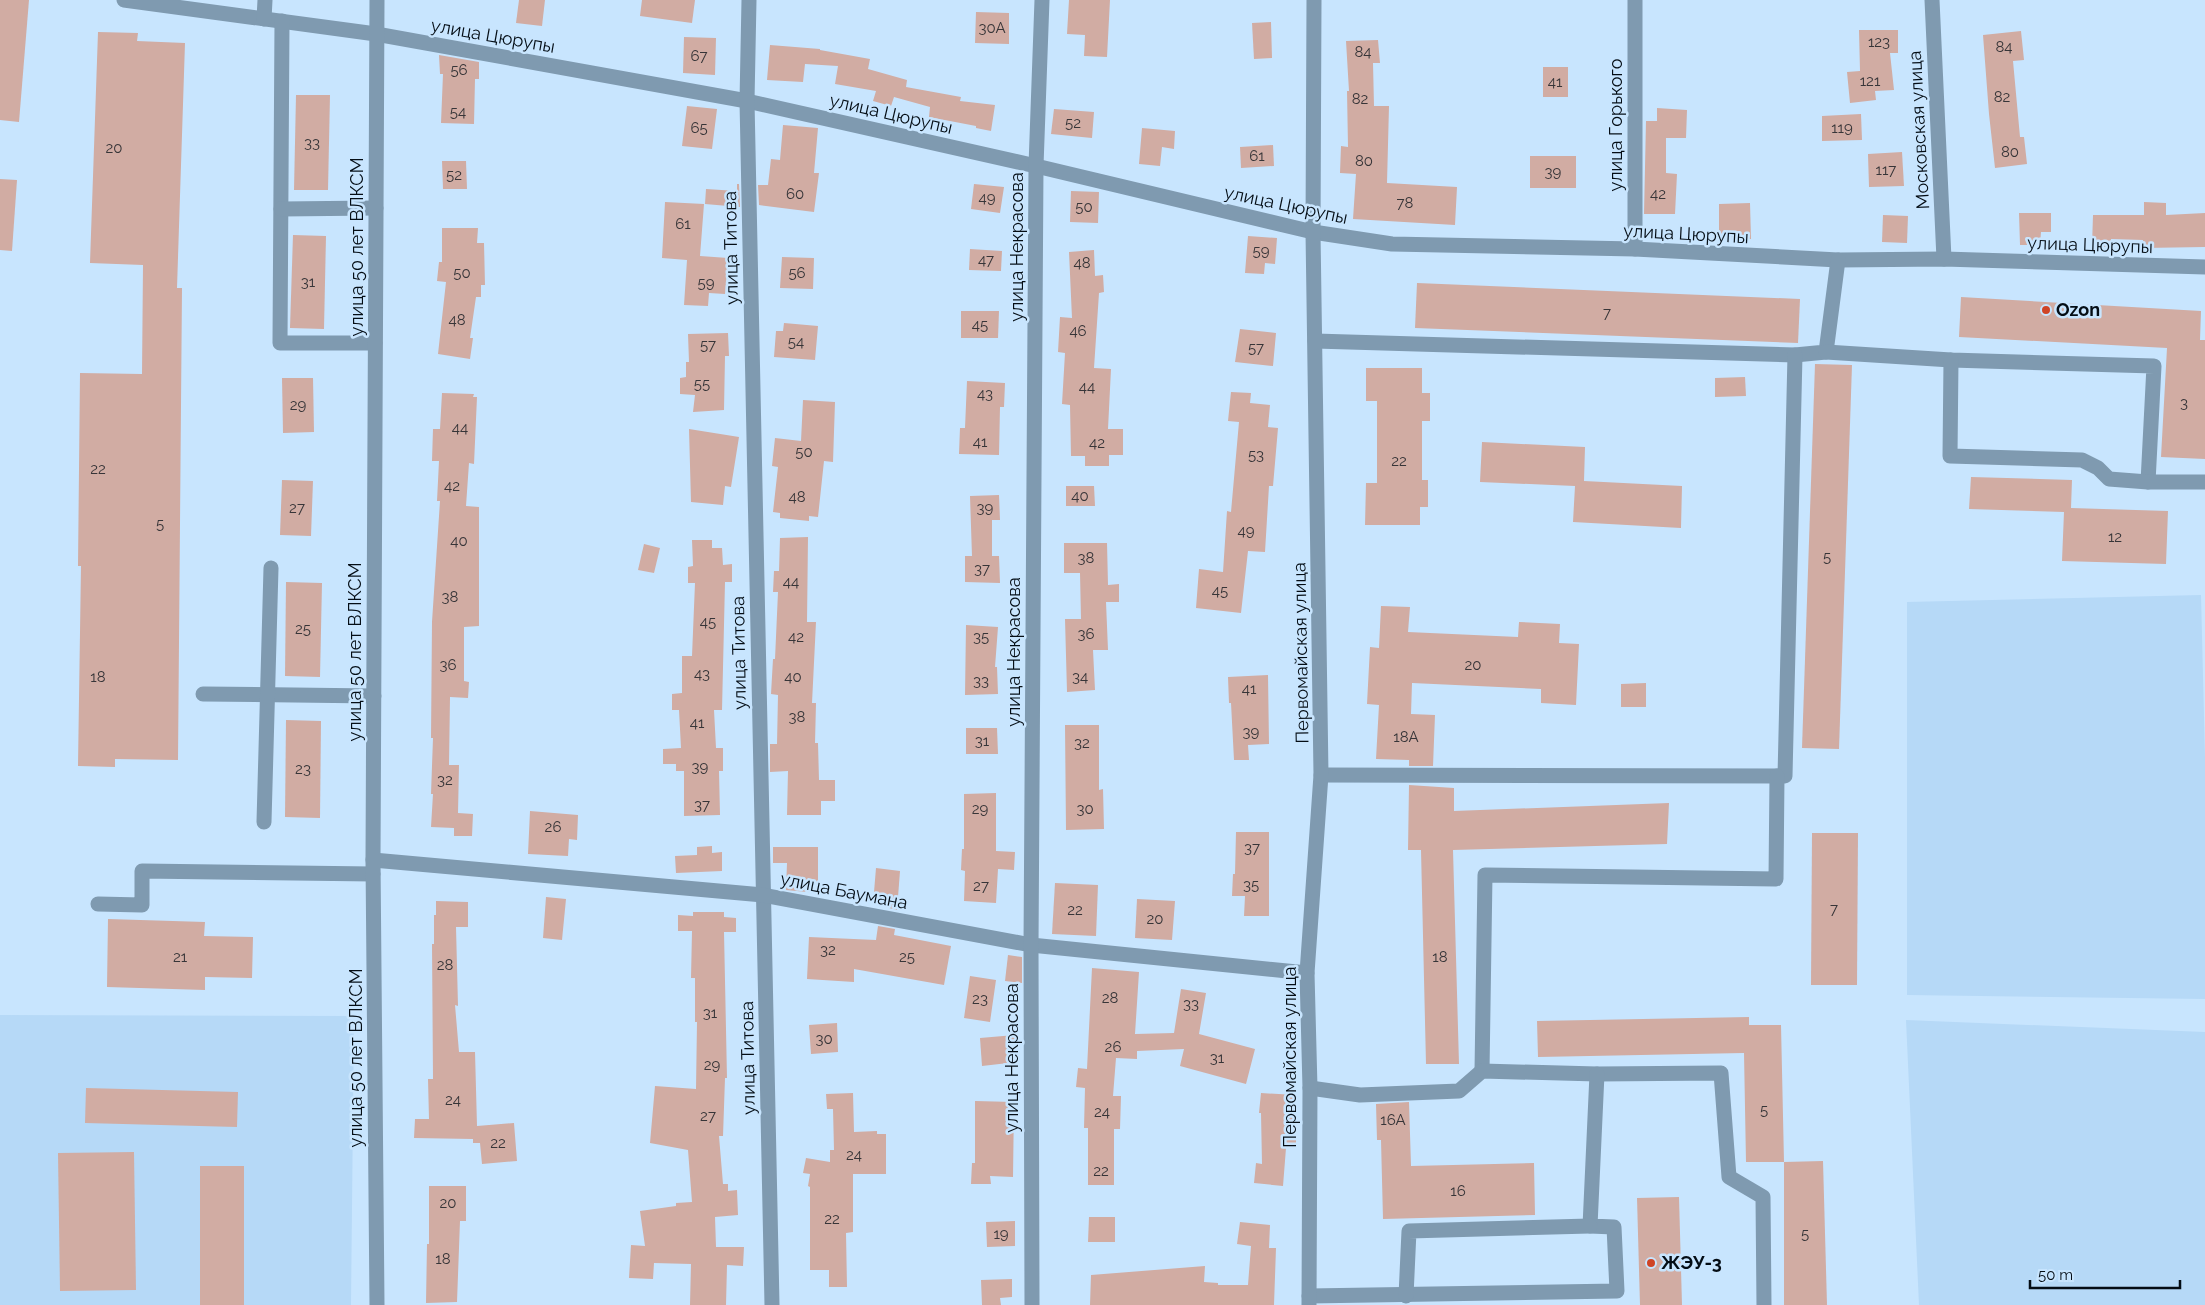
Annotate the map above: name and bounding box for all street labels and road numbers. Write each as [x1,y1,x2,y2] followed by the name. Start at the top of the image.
[429,14,557,57] street label: улица Цюрупы
[1904,50,1933,210] street label: Московская улица
[1605,58,1626,191] street label: улица Горького
[828,89,955,138] street label: улица Цюрупы
[346,158,367,336] street label: улица 50 лет ВЛКСМ
[1006,172,1027,322] street label: улица Некрасова
[1222,181,1350,228] street label: улица Цюрупы
[719,191,742,305] street label: улица Титова
[1623,220,1749,247] street label: улица Цюрупы
[2027,232,2153,257] street label: улица Цюрупы
[1288,562,1313,744] street label: Первомайская улица
[344,563,365,741] street label: улица 50 лет ВЛКСМ
[1003,577,1024,727] street label: улица Некрасова
[727,596,750,710] street label: улица Титова
[779,868,910,913] street label: улица Баумана
[1279,966,1300,1148] street label: Первомайская улица
[345,969,366,1147] street label: улица 50 лет ВЛКСМ
[1001,983,1022,1133] street label: улица Некрасова
[736,1001,759,1115] street label: улица Титова

